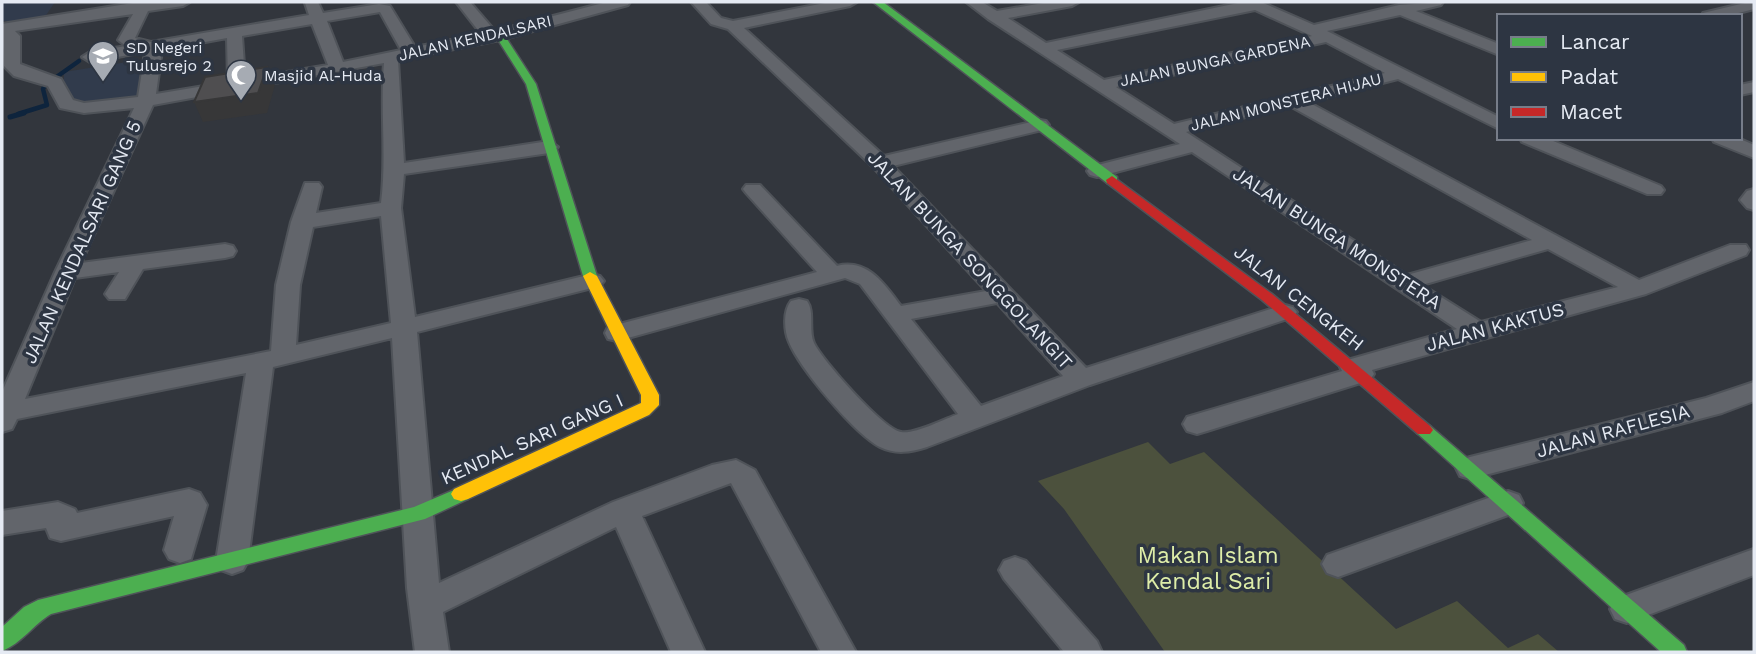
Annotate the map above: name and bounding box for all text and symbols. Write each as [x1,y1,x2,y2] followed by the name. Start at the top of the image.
[397,11,553,65] street label: JALAN KENDALSARI
[1497,14,1742,140] legend
[1560,29,1630,54] text: Lancar
[1118,31,1312,90] street label: JALAN BUNGA GARDENA
[126,38,212,75] place label: SD Negeri Tulusrejo 2
[86,39,120,83] school or university icon: SD Negeri Tulusrejo 2
[224,58,258,102] mosque icon: Masjid Al-Huda
[1560,64,1618,89] text: Padat
[264,66,382,85] place label: Masjid Al-Huda
[1188,69,1384,135] street label: JALAN MONSTERA HIJAU
[1560,99,1622,124] text: Macet
[18,117,146,367] street label: JALAN KENDALSARI GANG 5
[863,146,1077,374] street label: JALAN BUNGA SONGGOLANGIT
[1229,162,1446,314] street label: JALAN BUNGA MONSTERA
[1229,240,1369,356] street label: JALAN CENGKEH
[1424,298,1566,356] street label: JALAN KAKTUS
[437,388,627,490] street label: KENDAL SARI GANG I
[1534,399,1693,463] street label: JALAN RAFLESIA
[1137,542,1279,595] park label: Makan Islam Kendal Sari

